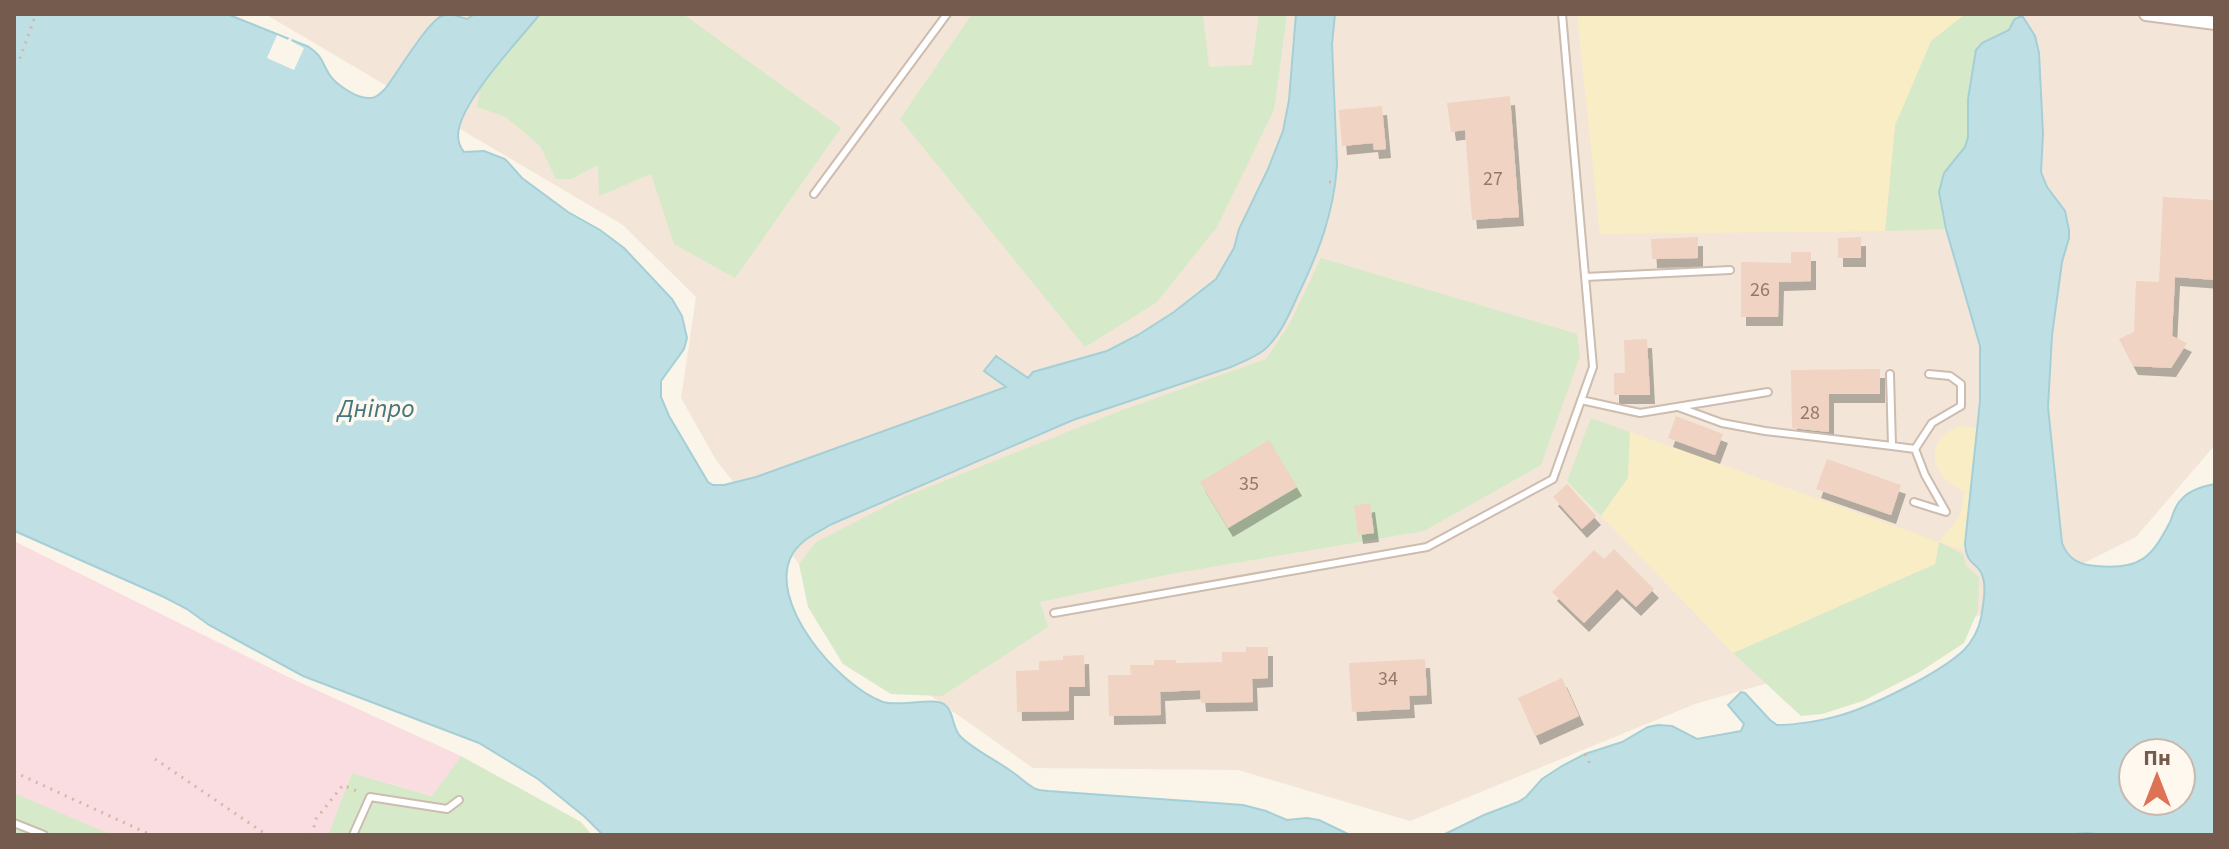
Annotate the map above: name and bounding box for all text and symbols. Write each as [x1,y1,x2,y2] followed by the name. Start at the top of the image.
[1483,165,1503,193] house number: 27
[1750,276,1770,304] house number: 26
[335,390,415,427] water label: Дніпро
[1800,399,1820,427] house number: 28
[1239,470,1259,498] house number: 35
[1378,665,1398,693] house number: 34
[2117,737,2197,817] north arrow
[2143,742,2171,774] text: Пн

